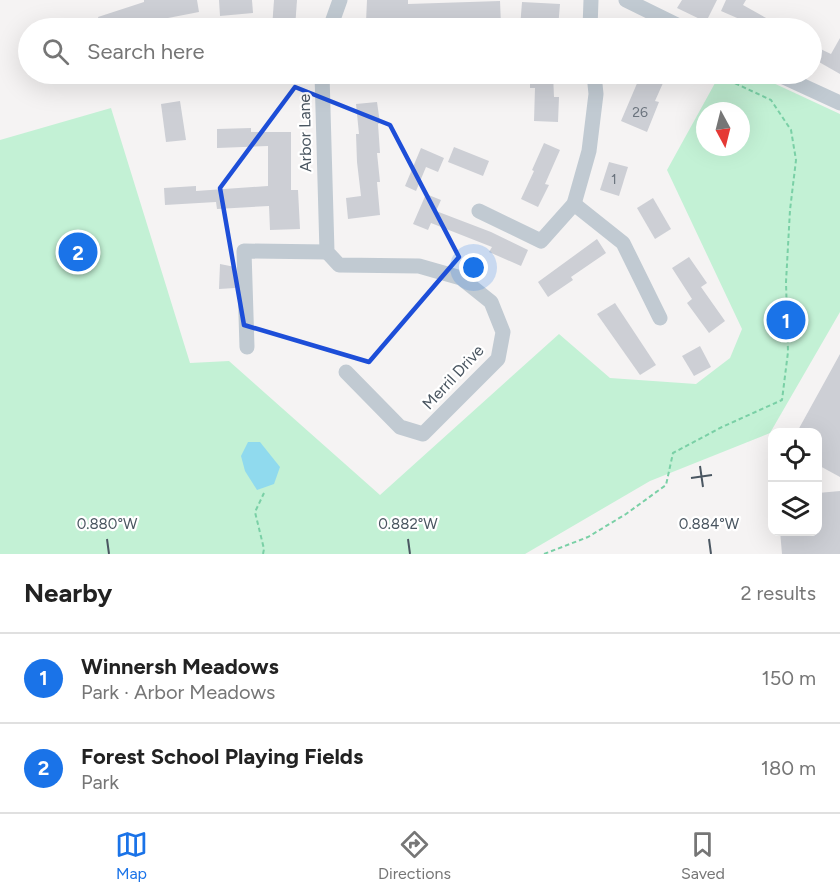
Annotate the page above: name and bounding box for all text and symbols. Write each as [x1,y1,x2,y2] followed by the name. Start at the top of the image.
[18,18,822,84] search box
[39,35,72,68] icon: search
[87,38,205,65] text: Search here
[295,93,315,172] street label: Arbor Lane
[696,102,750,156] north arrow
[632,104,648,121] house number: 26
[611,171,617,188] house number: 1
[58,230,98,274] pin: 2
[459,253,488,282] your location
[766,298,806,342] pin: 1
[418,341,488,413] street label: Merril Drive
[768,428,822,536] map controls
[768,428,822,482] button: locate
[768,482,822,536] button: layers
[77,515,138,533] text: 0.880°W
[378,515,438,533] text: 0.882°W
[679,515,740,533] text: 0.884°W
[24,577,112,609] text: Nearby
[740,581,816,605] text: 2 results
[81,653,279,680] text: Winnersh Meadows
[39,666,48,690] text: 1
[761,666,816,690] text: 150 m
[81,680,275,704] text: Park · Arbor Meadows
[81,743,363,770] text: Forest School Playing Fields
[38,756,49,780] text: 2
[761,756,816,780] text: 180 m
[81,770,119,794] text: Park
[115,828,148,883] tab: Map
[378,828,451,883] tab: Directions
[681,828,725,883] tab: Saved

